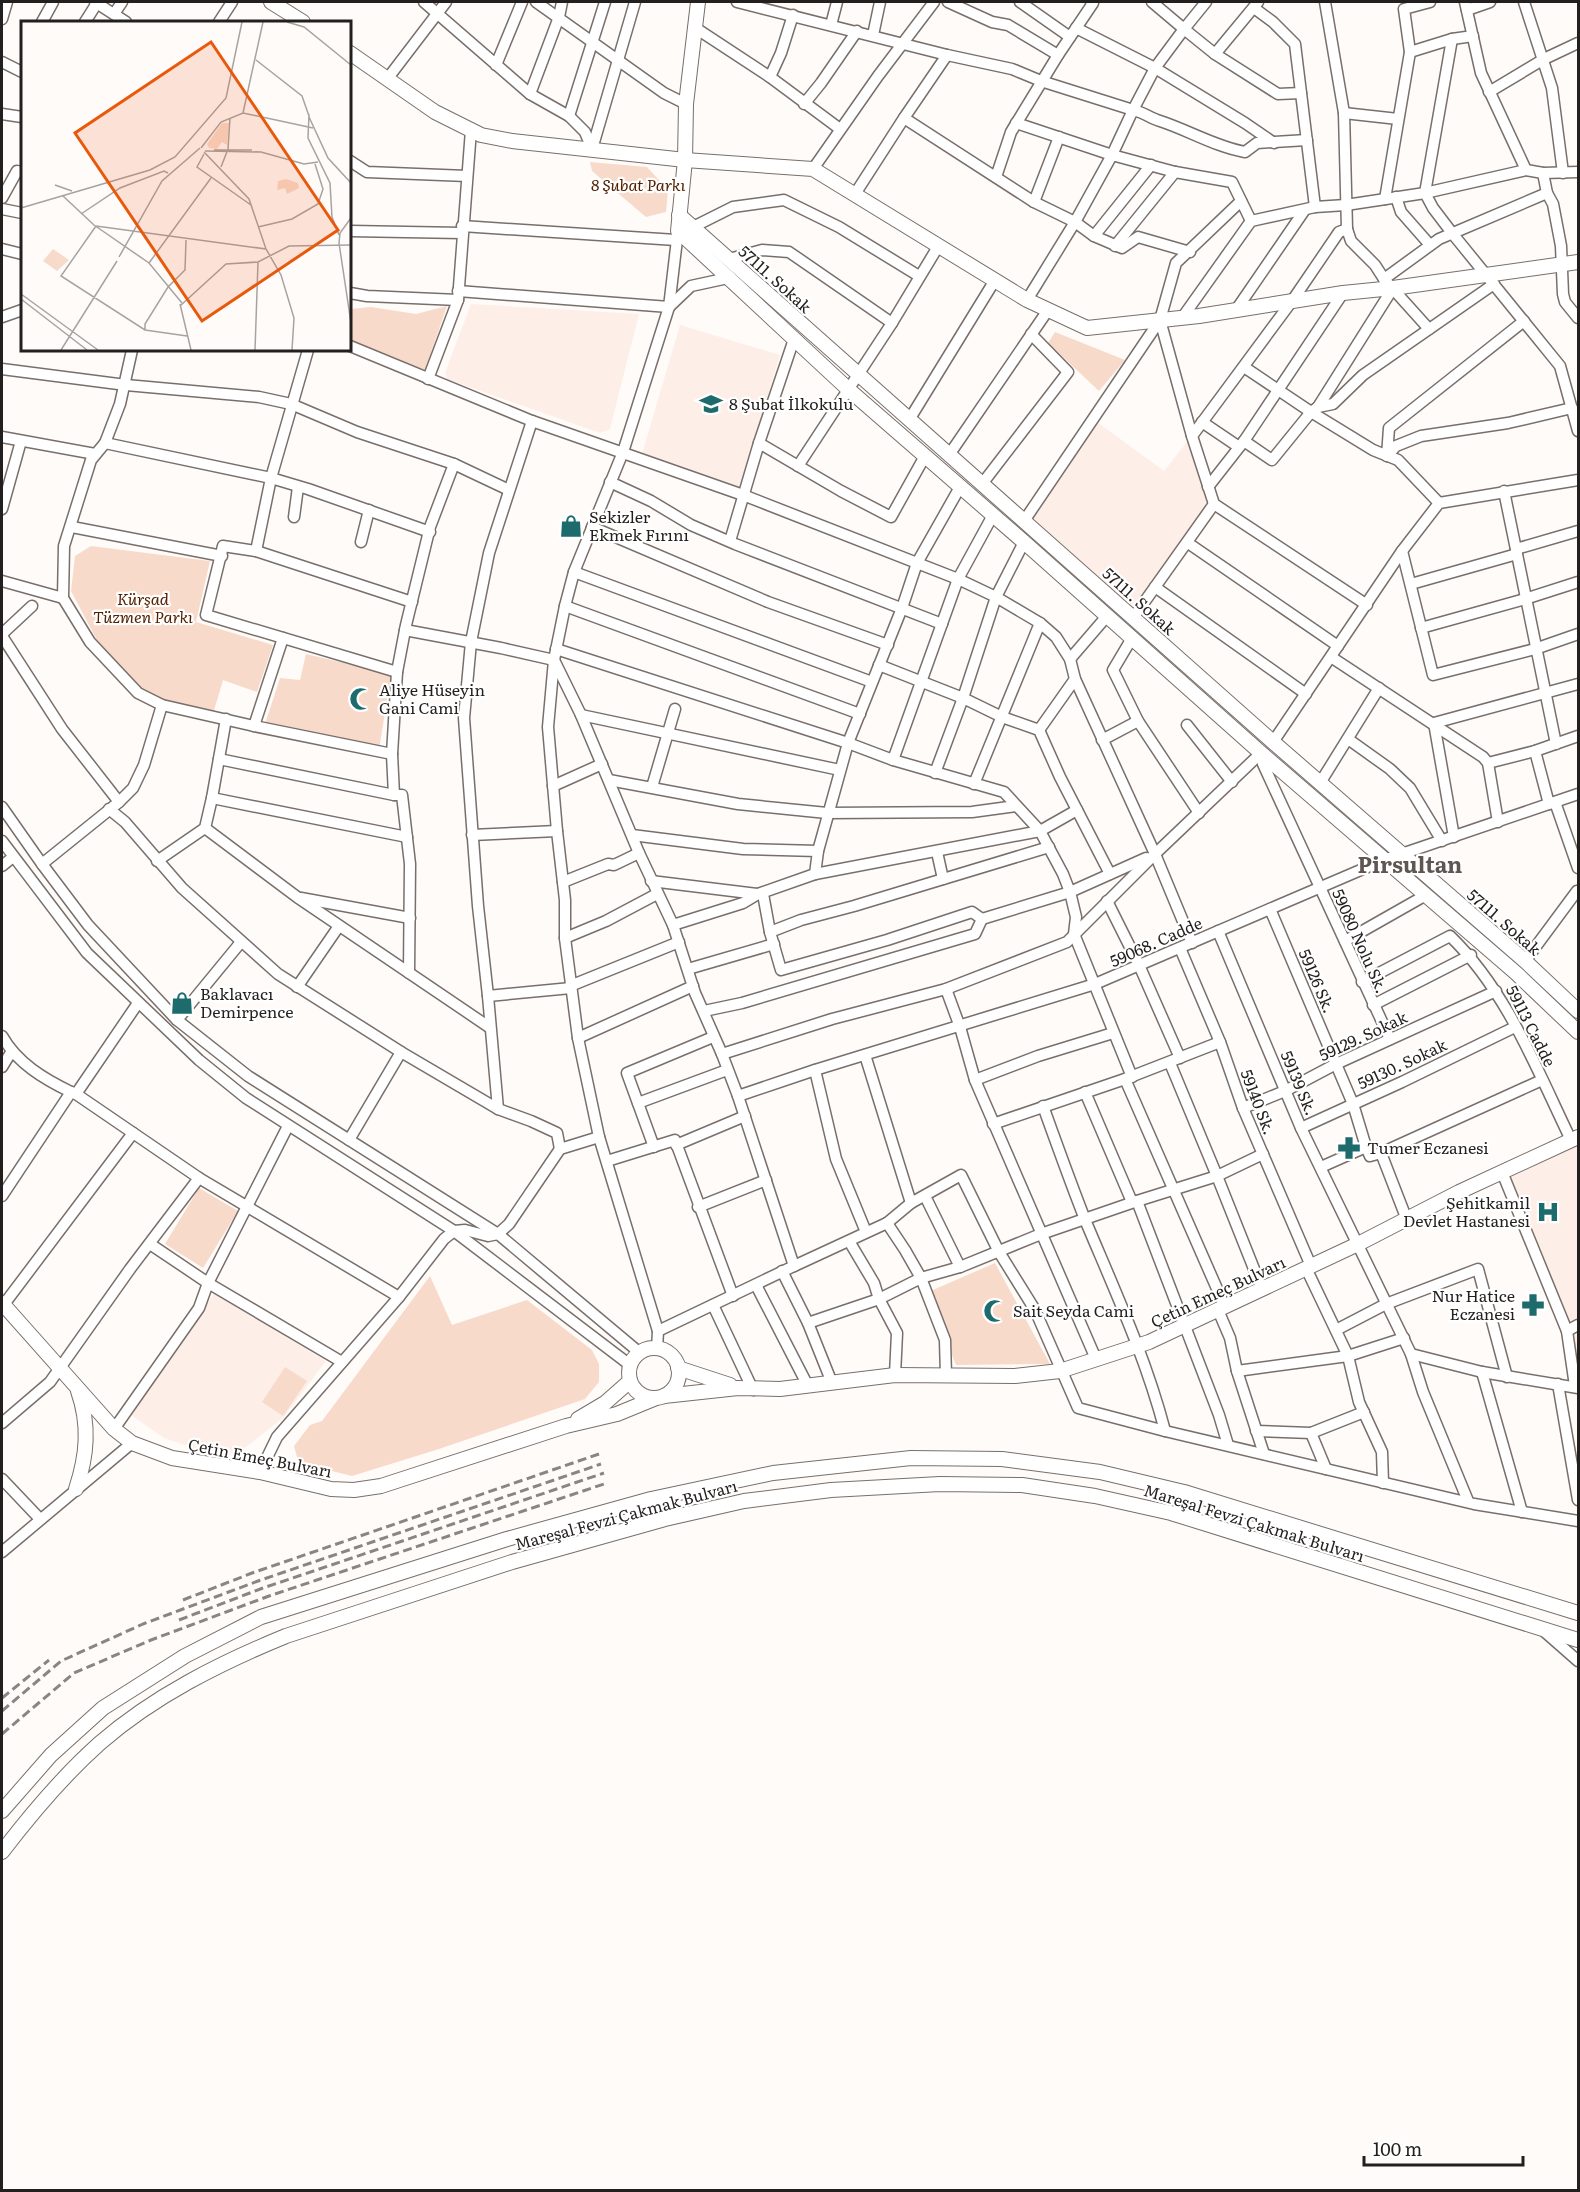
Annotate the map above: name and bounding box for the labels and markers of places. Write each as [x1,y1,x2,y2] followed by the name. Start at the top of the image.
[698,391,724,417] school or university icon: 8 Şubat İlkokulu
[729,391,853,415] place label: 8 Şubat İlkokulu
[589,504,689,546] place label: Sekizler Ekmek Fırını
[558,513,584,539] shop icon: Sekizler Ekmek Fırını
[379,677,485,719] place label: Aliye Hüseyin Gani Cami
[348,686,374,712] mosque icon: Aliye Hüseyin Gani Cami
[200,981,294,1023] place label: Baklavacı Demirpence
[169,990,195,1016] shop icon: Baklavacı Demirpence
[1336,1135,1362,1161] pharmacy icon: Tumer Eczanesi
[1367,1135,1489,1159] place label: Tumer Eczanesi
[1403,1190,1530,1232] place label: Şehitkamil Devlet Hastanesi
[1535,1199,1561,1225] hospital icon: Şehitkamil Devlet Hastanesi
[1432,1283,1515,1325] place label: Nur Hatice Eczanesi
[1520,1292,1546,1318] pharmacy icon: Nur Hatice Eczanesi
[982,1298,1008,1324] mosque icon: Sait Seyda Cami
[1013,1298,1134,1322] place label: Sait Seyda Cami

